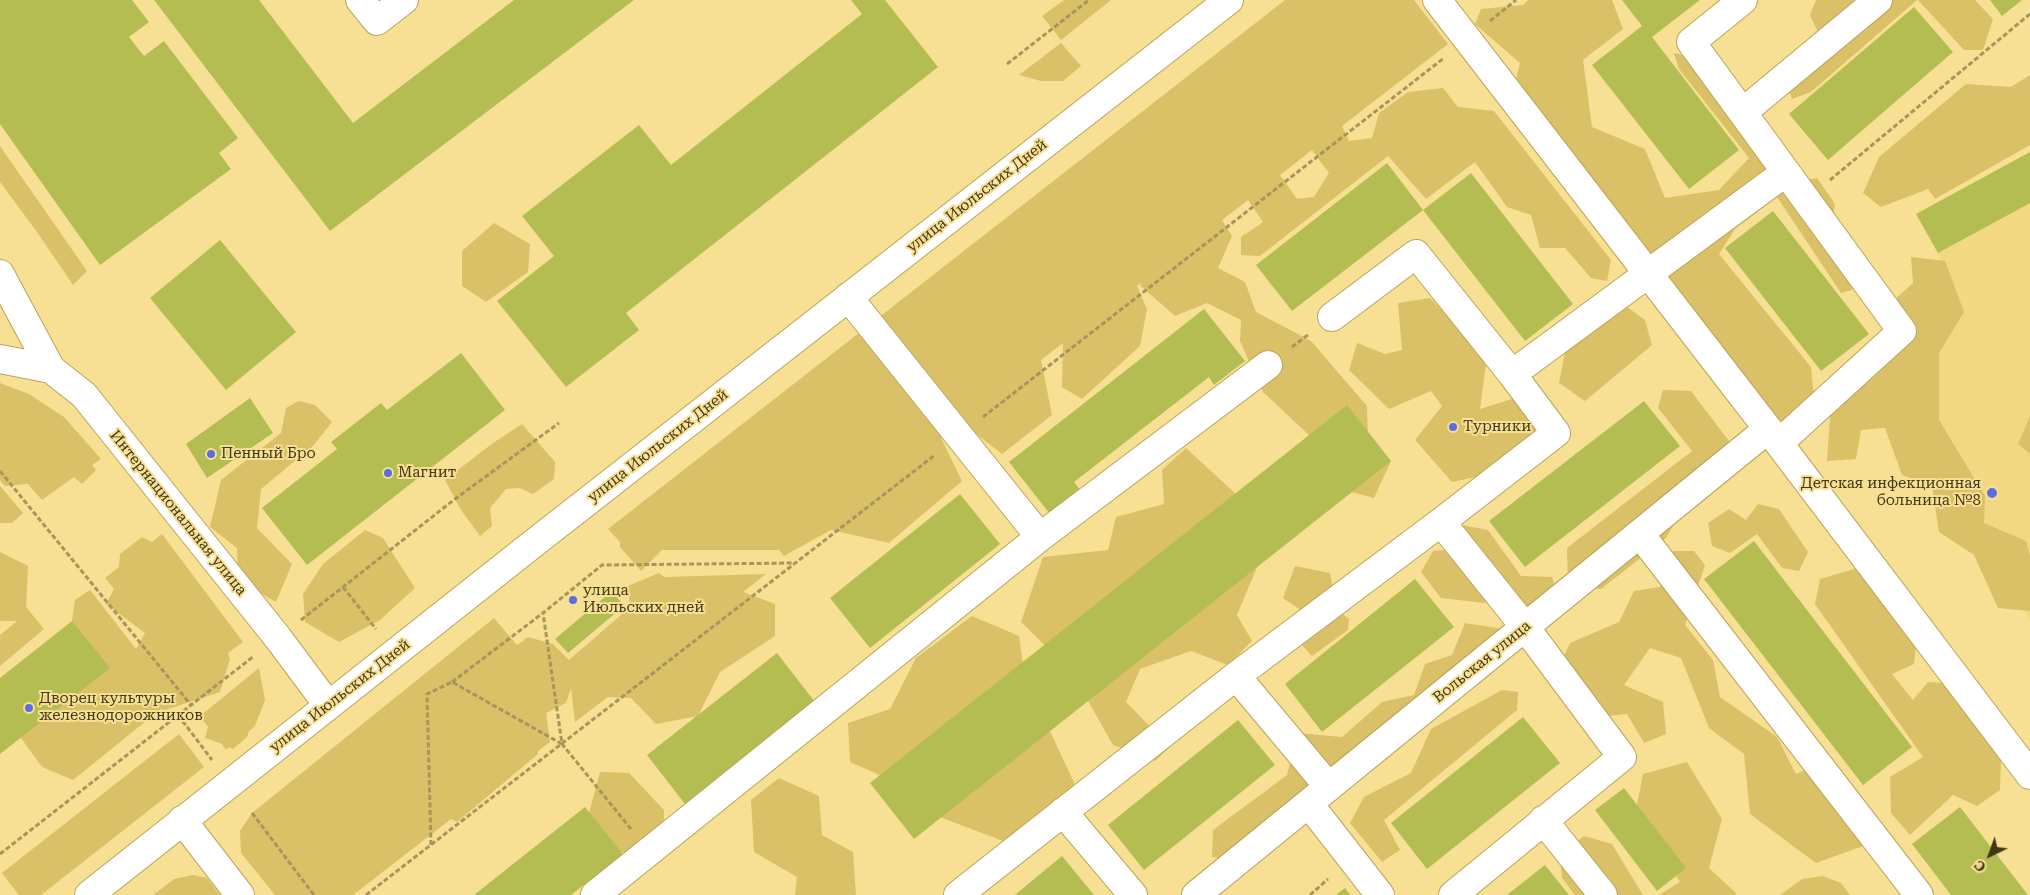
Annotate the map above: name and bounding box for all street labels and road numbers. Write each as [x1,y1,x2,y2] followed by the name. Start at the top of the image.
[903,136,1051,256] street label: улица Июльских Дней
[584,386,732,506] street label: улица Июльских Дней
[106,427,250,599] street label: Интернациональная улица
[1430,617,1534,707] street label: Вольская улица
[266,636,414,756] street label: улица Июльских Дней

